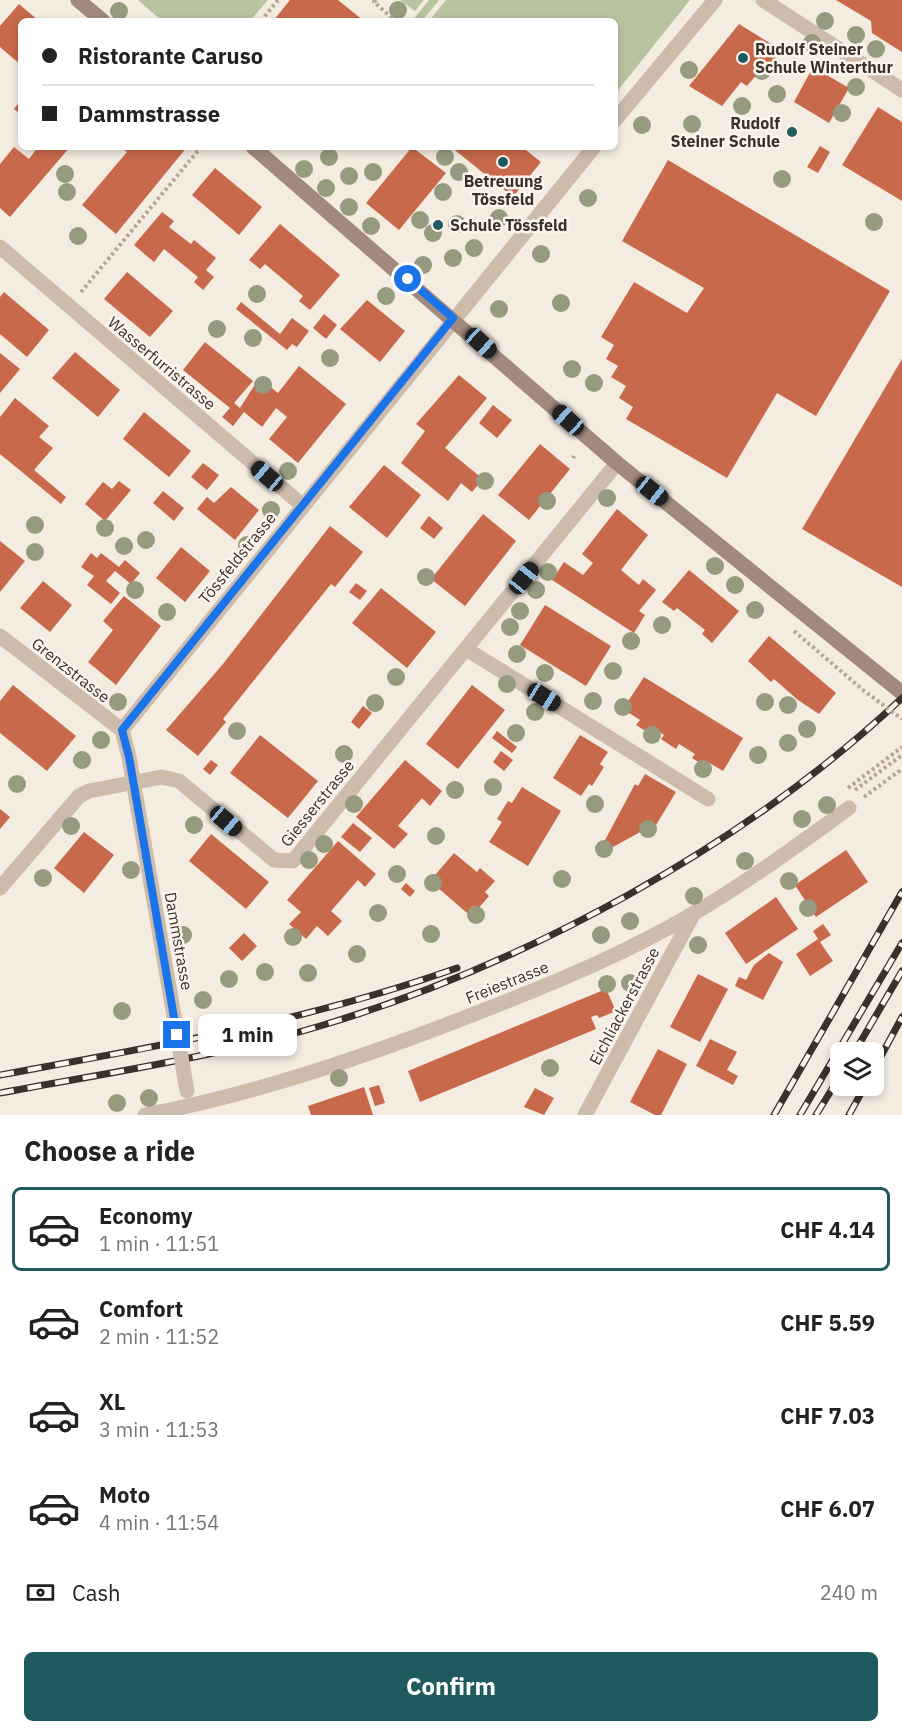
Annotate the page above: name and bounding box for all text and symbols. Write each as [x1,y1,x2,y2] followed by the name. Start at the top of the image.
[755,39,893,77] place label: Rudolf Steiner Schule Winterthur
[78,41,263,70] text: Ristorante Caruso
[736,51,750,65] marker: Rudolf Steiner Schule Winterthur
[78,99,220,128] text: Dammstrasse
[671,113,780,151] place label: Rudolf Steiner Schule
[785,125,799,139] marker: Rudolf Steiner Schule
[496,155,510,169] marker: Betreuung Tössfeld
[464,171,542,209] place label: Betreuung Tössfeld
[450,215,568,235] place label: Schule Tössfeld
[431,218,445,232] marker: Schule Tössfeld
[394,265,421,292] route start
[104,312,220,414] street label: Wasserfurristrasse
[462,324,500,362] car
[549,401,587,439] car
[247,458,287,494] car
[632,473,672,509] car
[194,508,280,608] street label: Tössfeldstrasse
[506,558,542,598] car
[28,633,114,707] street label: Grenzstrasse
[524,680,564,714] car
[276,755,358,850] street label: Giesserstrasse
[206,803,246,839] car
[161,890,197,992] street label: Dammstrasse
[585,944,663,1068] street label: Eichliackerstrasse
[463,956,552,1008] street label: Freiestrasse
[198,1014,297,1056] callout: 1 min
[163,1021,190,1048] route end
[221,1021,274,1048] text: 1 min
[830,1042,884,1096] map controls
[830,1042,884,1096] button: layers
[24,1133,195,1168] text: Choose a ride
[99,1201,193,1230] text: Economy
[27,1202,81,1256] icon: car
[780,1215,875,1244] text: CHF 4.14
[99,1230,219,1257] text: 1 min · 11:51
[99,1294,183,1323] text: Comfort
[27,1295,81,1349] icon: car
[780,1308,875,1337] text: CHF 5.59
[99,1323,219,1350] text: 2 min · 11:52
[99,1387,125,1416] text: XL
[27,1388,81,1442] icon: car
[780,1401,875,1430] text: CHF 7.03
[99,1416,219,1443] text: 3 min · 11:53
[99,1480,150,1509] text: Moto
[27,1481,81,1535] icon: car
[780,1494,875,1523] text: CHF 6.07
[99,1509,219,1536] text: 4 min · 11:54
[24,1576,57,1609] icon: cash
[72,1578,121,1607] text: Cash
[820,1579,878,1606] text: 240 m
[24,1652,878,1721] button: Confirm

